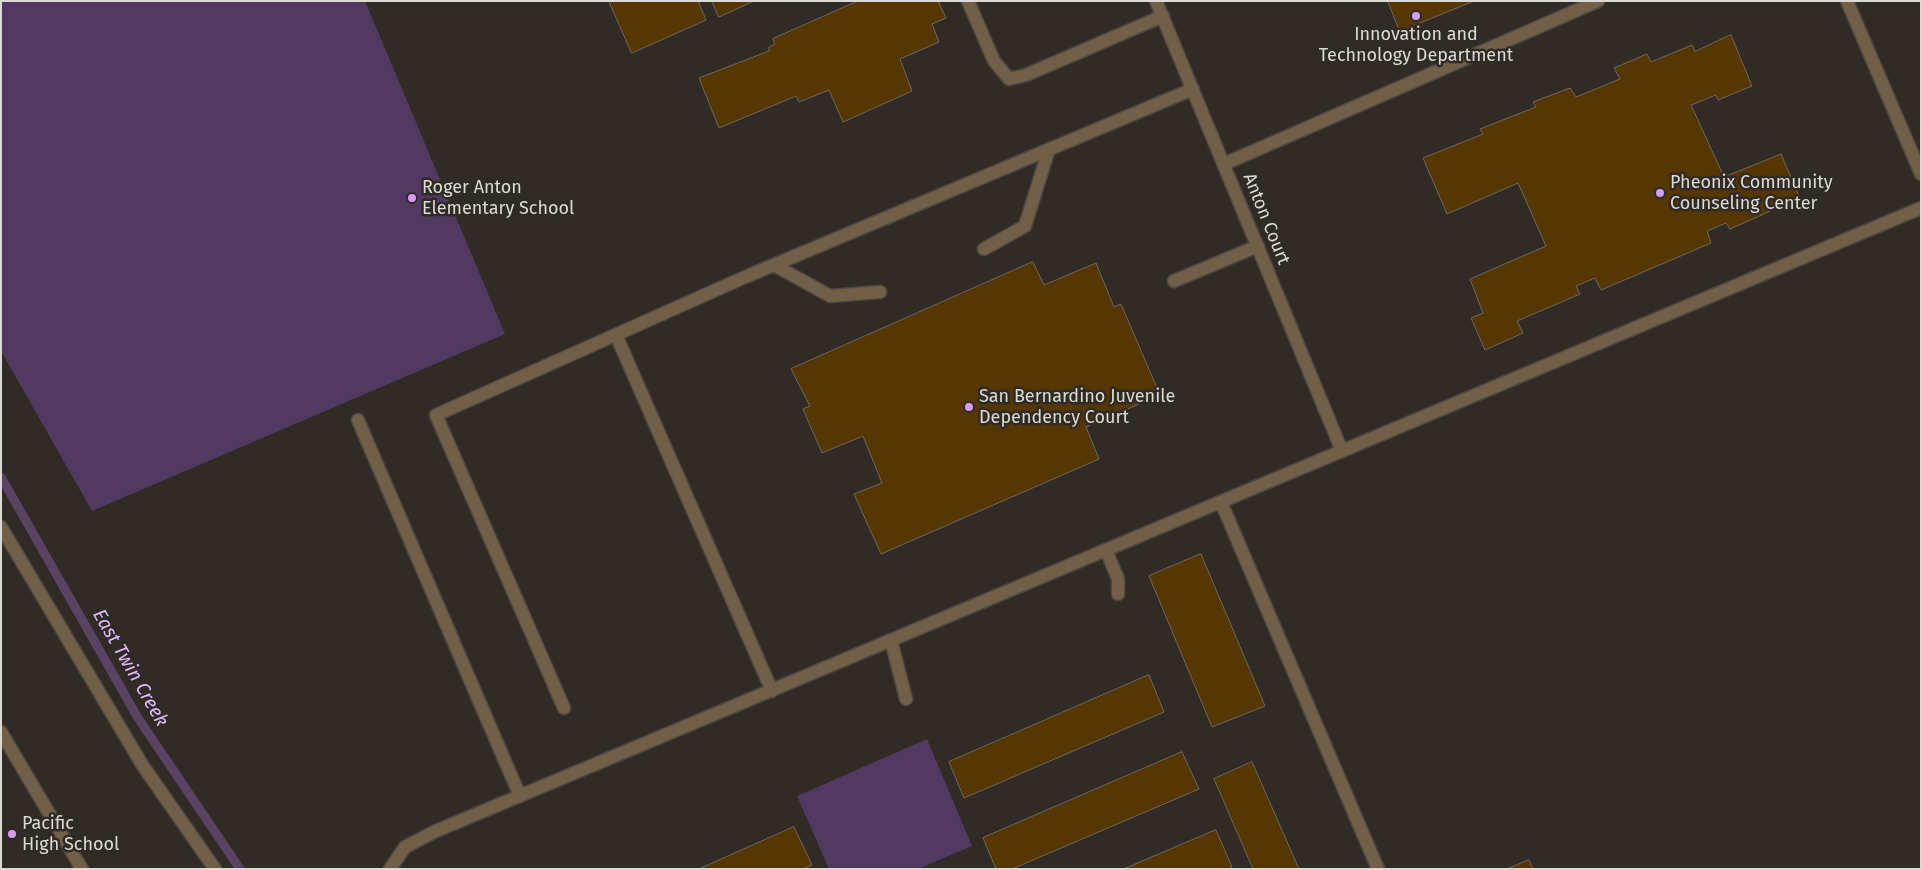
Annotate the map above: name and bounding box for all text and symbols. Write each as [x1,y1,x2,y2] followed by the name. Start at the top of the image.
[1410,10,1422,22] marker: Innovation and Technology Department
[1319,24,1513,66] place label: Innovation and Technology Department
[1238,170,1294,268] street label: Anton Court
[1670,172,1833,214] place label: Pheonix Community Counseling Center
[422,177,574,220] place label: Roger Anton Elementary School
[1654,187,1666,199] marker: Pheonix Community Counseling Center
[406,192,418,204] marker: Roger Anton Elementary School
[979,386,1175,428] place label: San Bernardino Juvenile Dependency Court
[963,401,975,413] marker: San Bernardino Juvenile Dependency Court
[87,605,173,731] water label: East Twin Creek
[22,813,119,856] place label: Pacific High School
[6,828,18,840] marker: Pacific High School

